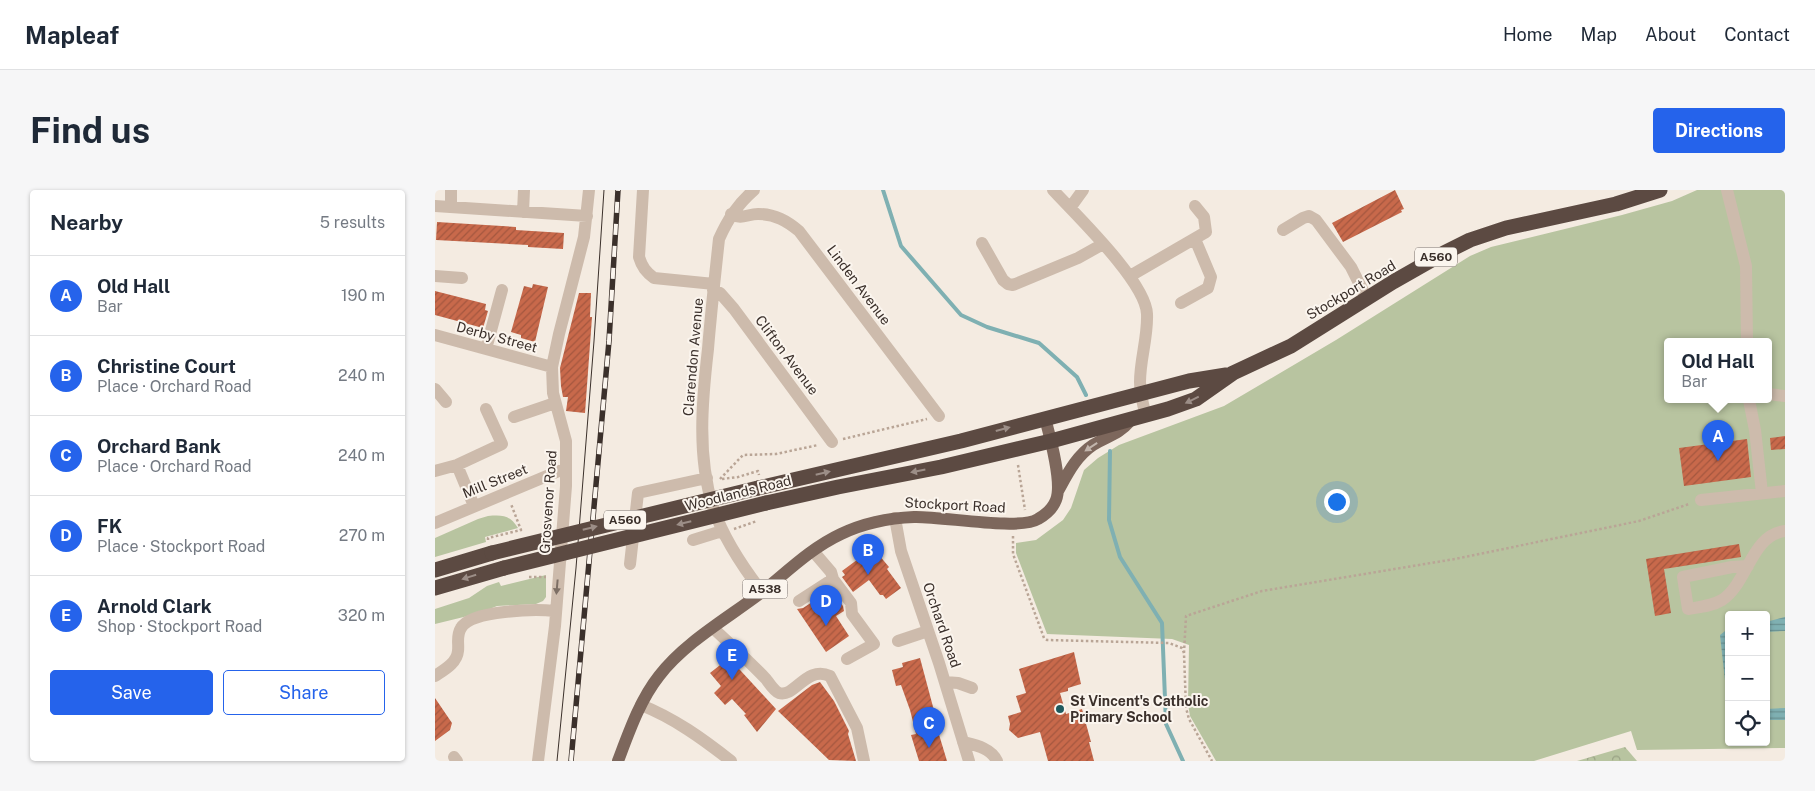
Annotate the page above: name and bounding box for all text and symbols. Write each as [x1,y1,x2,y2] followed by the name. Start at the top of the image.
[25,21,119,49] text: Mapleaf
[1503,24,1553,45] text: Home
[1581,24,1617,45] text: Map
[1645,24,1696,45] text: About
[1724,24,1790,45] text: Contact
[1653,108,1785,153] button: Directions
[30,110,150,151] text: Find us
[50,210,123,235] text: Nearby
[320,213,385,232] text: 5 results
[824,242,894,328] street label: Linden Avenue
[1415,248,1457,266] road number: A560
[1304,257,1398,323] street label: Stockport Road
[97,275,170,297] text: Old Hall
[60,286,72,305] text: A
[341,286,385,305] text: 190 m
[97,297,123,316] text: Bar
[680,297,706,417] street label: Clarendon Avenue
[752,312,822,398] street label: Clifton Avenue
[455,319,539,355] street label: Derby Street
[1664,338,1772,403] popup
[1681,350,1755,372] text: Old Hall
[97,355,236,377] text: Christine Court
[61,366,71,385] text: B
[338,366,385,385] text: 240 m
[1681,372,1707,391] text: Bar
[97,377,252,396] text: Place · Orchard Road
[1185,396,1199,404] one-way arrow
[1702,420,1734,461] pin: A
[996,425,1011,433] one-way arrow
[97,435,221,457] text: Orchard Bank
[1085,442,1098,452] one-way arrow
[60,446,72,465] text: C
[338,446,385,465] text: 240 m
[536,450,560,554] street label: Grosvenor Road
[97,457,252,476] text: Place · Orchard Road
[460,461,530,501] street label: Mill Street
[910,467,925,475] one-way arrow
[815,469,830,477] one-way arrow
[683,472,793,514] street label: Woodlands Road
[1324,489,1350,515] your location
[904,494,1006,516] street label: Stockport Road
[604,510,646,530] road number: A560
[97,515,122,537] text: FK
[677,519,692,527] one-way arrow
[583,524,598,532] one-way arrow
[60,526,72,545] text: D
[339,526,385,545] text: 270 m
[852,534,884,575] pin: B
[97,537,265,556] text: Place · Stockport Road
[462,573,477,581] one-way arrow
[553,579,561,595] one-way arrow
[743,579,787,598] road number: A538
[920,580,964,670] street label: Orchard Road
[810,585,842,626] pin: D
[97,595,212,617] text: Arnold Clark
[61,606,71,625] text: E
[338,606,385,625] text: 320 m
[1725,611,1770,746] map controls
[1725,611,1770,656] button: +
[97,617,262,636] text: Shop · Stockport Road
[716,639,748,680] pin: E
[1725,656,1770,701] button: −
[50,670,213,715] button: Save
[223,670,385,715] button: Share
[1070,693,1209,725] place label: St Vincent's Catholic Primary School
[1725,701,1770,746] button: locate
[1054,703,1066,715] marker: St Vincent's Catholic Primary School
[913,707,945,748] pin: C

